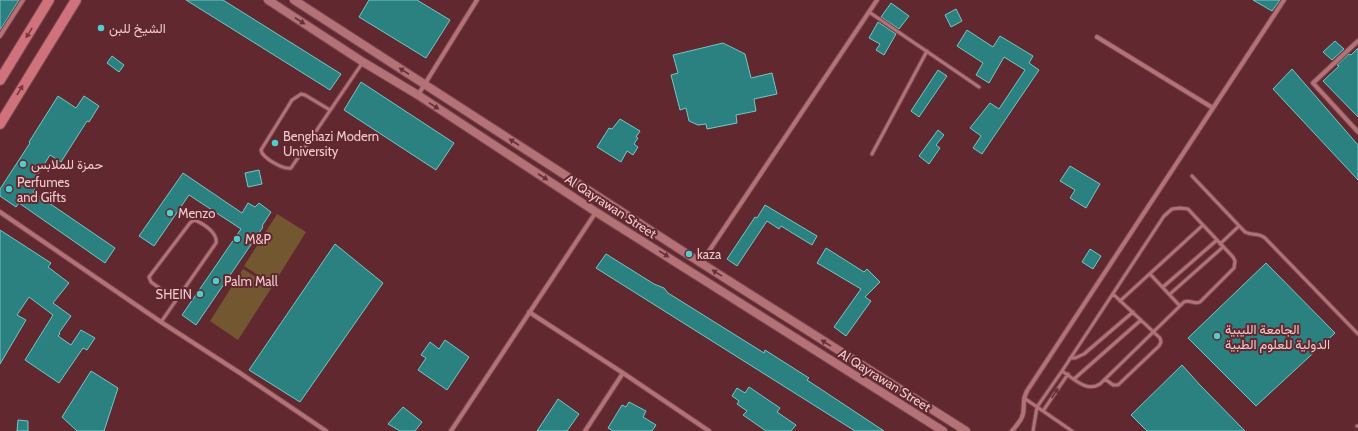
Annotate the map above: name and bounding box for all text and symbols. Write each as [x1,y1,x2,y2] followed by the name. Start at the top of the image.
[295,17,305,25] one-way arrow
[109,20,166,38] place label: الشيخ للبن
[96,23,106,33] marker: الشيخ للبن
[25,27,32,39] one-way arrow
[399,67,410,75] one-way arrow
[17,84,24,96] one-way arrow
[429,102,439,110] one-way arrow
[283,128,379,159] place label: Benghazi Modern University
[270,138,280,148] marker: Benghazi Modern University
[508,138,519,145] one-way arrow
[31,156,104,173] place label: حمزة للملابس
[18,159,28,169] marker: حمزة للملابس
[562,171,660,242] street label: Al Qayrawan Street
[538,173,548,181] one-way arrow
[17,174,70,205] place label: Perfumes and Gifts
[4,184,14,194] marker: Perfumes and Gifts
[178,205,215,221] place label: Menzo
[165,208,175,218] marker: Menzo
[245,231,271,247] place label: M&P
[232,234,242,244] marker: M&P
[697,246,722,262] place label: kaza
[684,249,694,259] marker: kaza
[658,251,670,258] one-way arrow
[711,270,723,277] one-way arrow
[224,273,278,289] place label: Palm Mall
[211,276,221,286] marker: Palm Mall
[156,286,192,302] place label: SHEIN
[195,289,205,299] marker: SHEIN
[1225,321,1330,353] place label: الجامعة الليبية الدولية للعلوم الطبية
[1212,331,1222,341] marker: الجامعة الليبية الدولية للعلوم الطبية
[821,339,832,347] one-way arrow
[836,345,935,415] street label: Al Qayrawan Street
[1051,387,1059,398] one-way arrow

